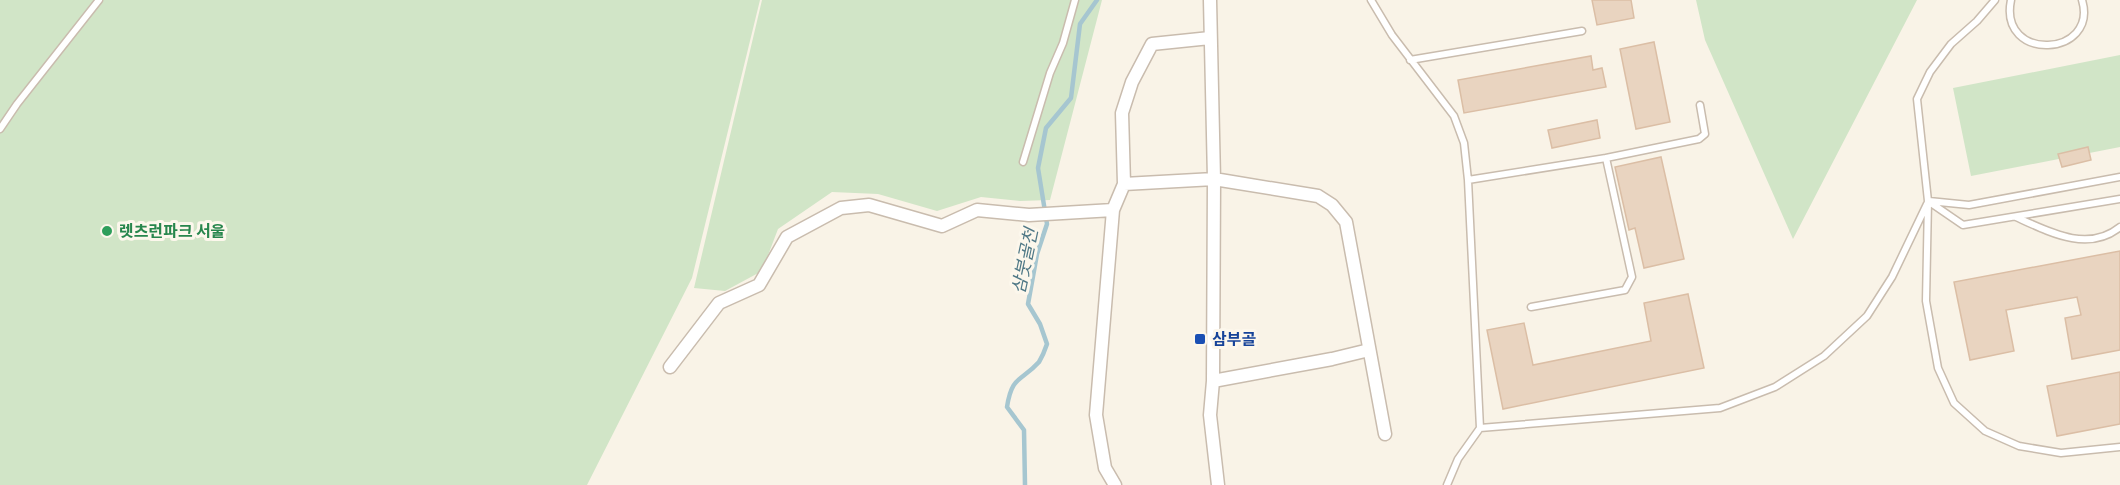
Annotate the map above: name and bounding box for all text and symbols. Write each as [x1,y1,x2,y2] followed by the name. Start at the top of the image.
[119,221,225,241] place label: 렛츠런파크 서울
[100,224,114,238] marker: 렛츠런파크 서울
[1006,224,1043,296] water label: 삼붓골천
[1212,329,1256,349] place label: 삼부골
[1193,332,1207,346] marker: 삼부골

